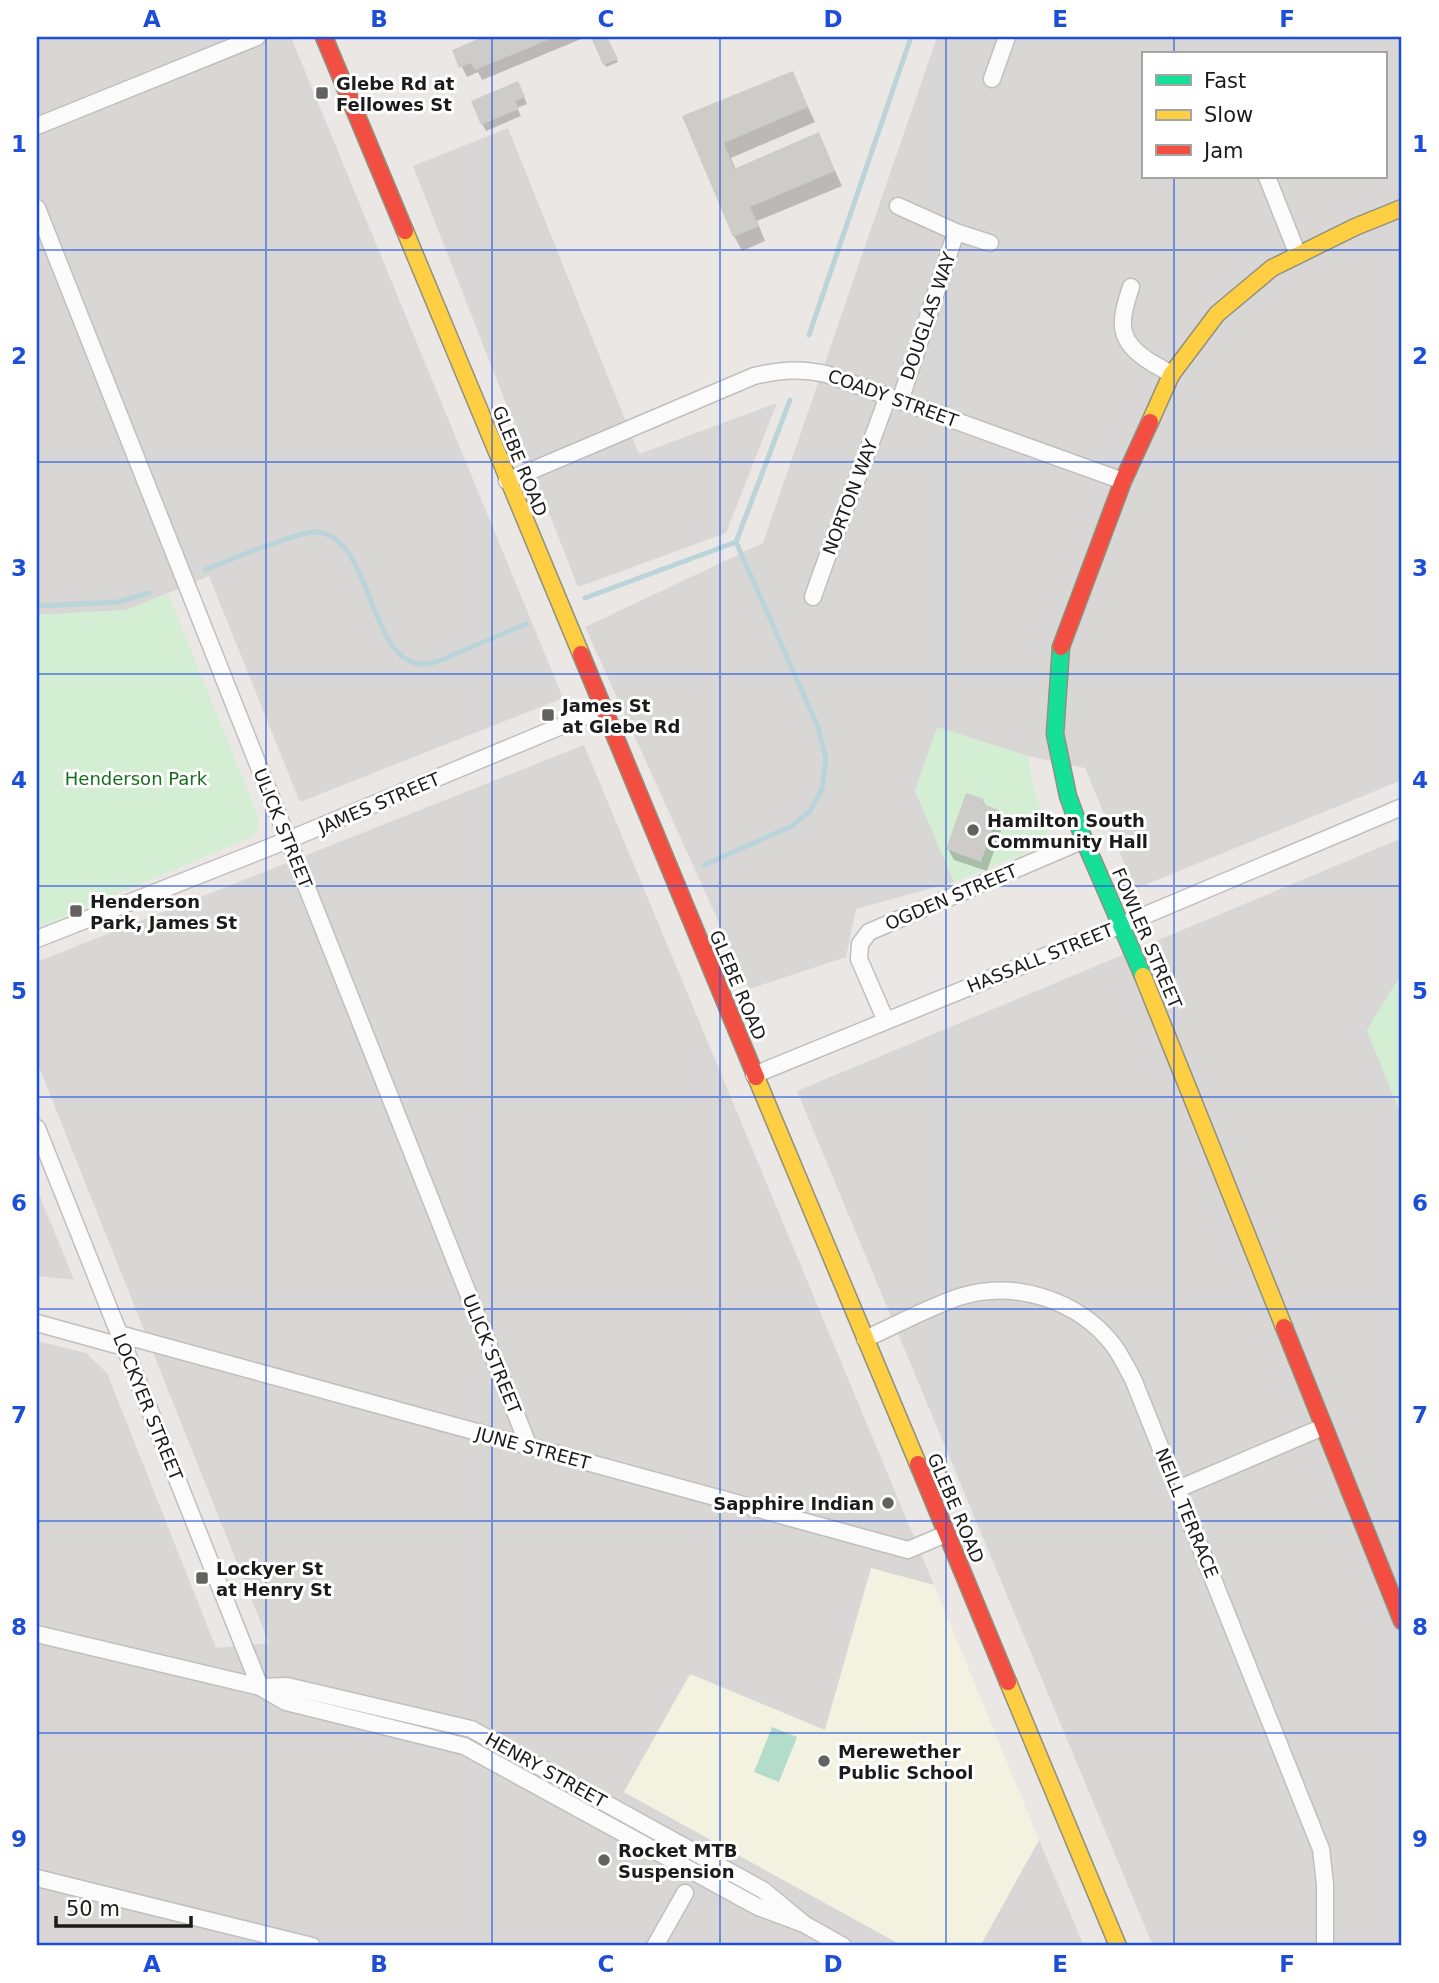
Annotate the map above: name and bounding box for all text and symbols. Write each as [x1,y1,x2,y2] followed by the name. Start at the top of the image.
[143,6,161,32] text: A
[370,6,388,32] text: B
[598,6,614,32] text: C
[823,6,843,32] text: D
[1052,6,1068,32] text: E
[1279,6,1295,32] text: F
[1142,52,1386,178] legend
[1204,69,1246,93] text: Fast
[336,73,455,115] place label: Glebe Rd at Fellowes St
[314,85,330,101] marker: Glebe Rd at Fellowes St
[1204,103,1253,127] text: Slow
[11,131,27,157] text: 1
[1412,131,1428,157] text: 1
[1202,139,1244,163] text: Jam
[896,248,960,383] street label: DOUGLAS WAY
[11,343,27,369] text: 2
[1412,343,1428,369] text: 2
[825,365,962,432] street label: COADY STREET
[488,403,552,519] street label: GLEBE ROAD
[818,435,882,558] street label: NORTON WAY
[11,555,27,581] text: 3
[1412,555,1428,581] text: 3
[560,695,680,737] place label: James St at Glebe Rd
[540,707,556,723] marker: James St at Glebe Rd
[249,765,317,892] street label: ULICK STREET
[11,767,27,793] text: 4
[1412,767,1428,793] text: 4
[65,768,208,789] park label: Henderson Park
[314,768,444,838] street label: JAMES STREET
[987,810,1148,852] place label: Hamilton South Community Hall
[965,822,981,838] marker: Hamilton South Community Hall
[882,859,1021,934] street label: OGDEN STREET
[1108,865,1186,1012] street label: FOWLER STREET
[90,891,238,933] place label: Henderson Park, James St
[68,903,84,919] marker: Henderson Park, James St
[964,919,1117,997] street label: HASSALL STREET
[705,927,771,1043] street label: GLEBE ROAD
[11,978,27,1004] text: 5
[1412,978,1428,1004] text: 5
[11,1190,27,1216] text: 6
[1412,1190,1428,1216] text: 6
[458,1291,526,1418] street label: ULICK STREET
[109,1330,187,1484] street label: LOCKYER STREET
[11,1402,27,1428] text: 7
[1412,1402,1428,1428] text: 7
[472,1422,594,1474] street label: JUNE STREET
[1151,1445,1223,1581] street label: NEILL TERRACE
[923,1450,989,1566] street label: GLEBE ROAD
[713,1493,874,1514] place label: Sapphire Indian
[880,1495,896,1511] marker: Sapphire Indian
[216,1558,332,1600] place label: Lockyer St at Henry St
[194,1570,210,1586] marker: Lockyer St at Henry St
[11,1614,27,1640] text: 8
[1412,1614,1428,1640] text: 8
[482,1728,611,1812] street label: HENRY STREET
[838,1741,974,1783] place label: Merewether Public School
[816,1753,832,1769] marker: Merewether Public School
[11,1826,27,1852] text: 9
[1412,1826,1428,1852] text: 9
[618,1840,737,1882] place label: Rocket MTB Suspension
[596,1852,612,1868] marker: Rocket MTB Suspension
[56,1885,191,1929] scale bar
[66,1897,120,1921] text: 50 m
[143,1951,161,1977] text: A
[370,1951,388,1977] text: B
[598,1951,614,1977] text: C
[823,1951,843,1977] text: D
[1052,1951,1068,1977] text: E
[1279,1951,1295,1977] text: F

